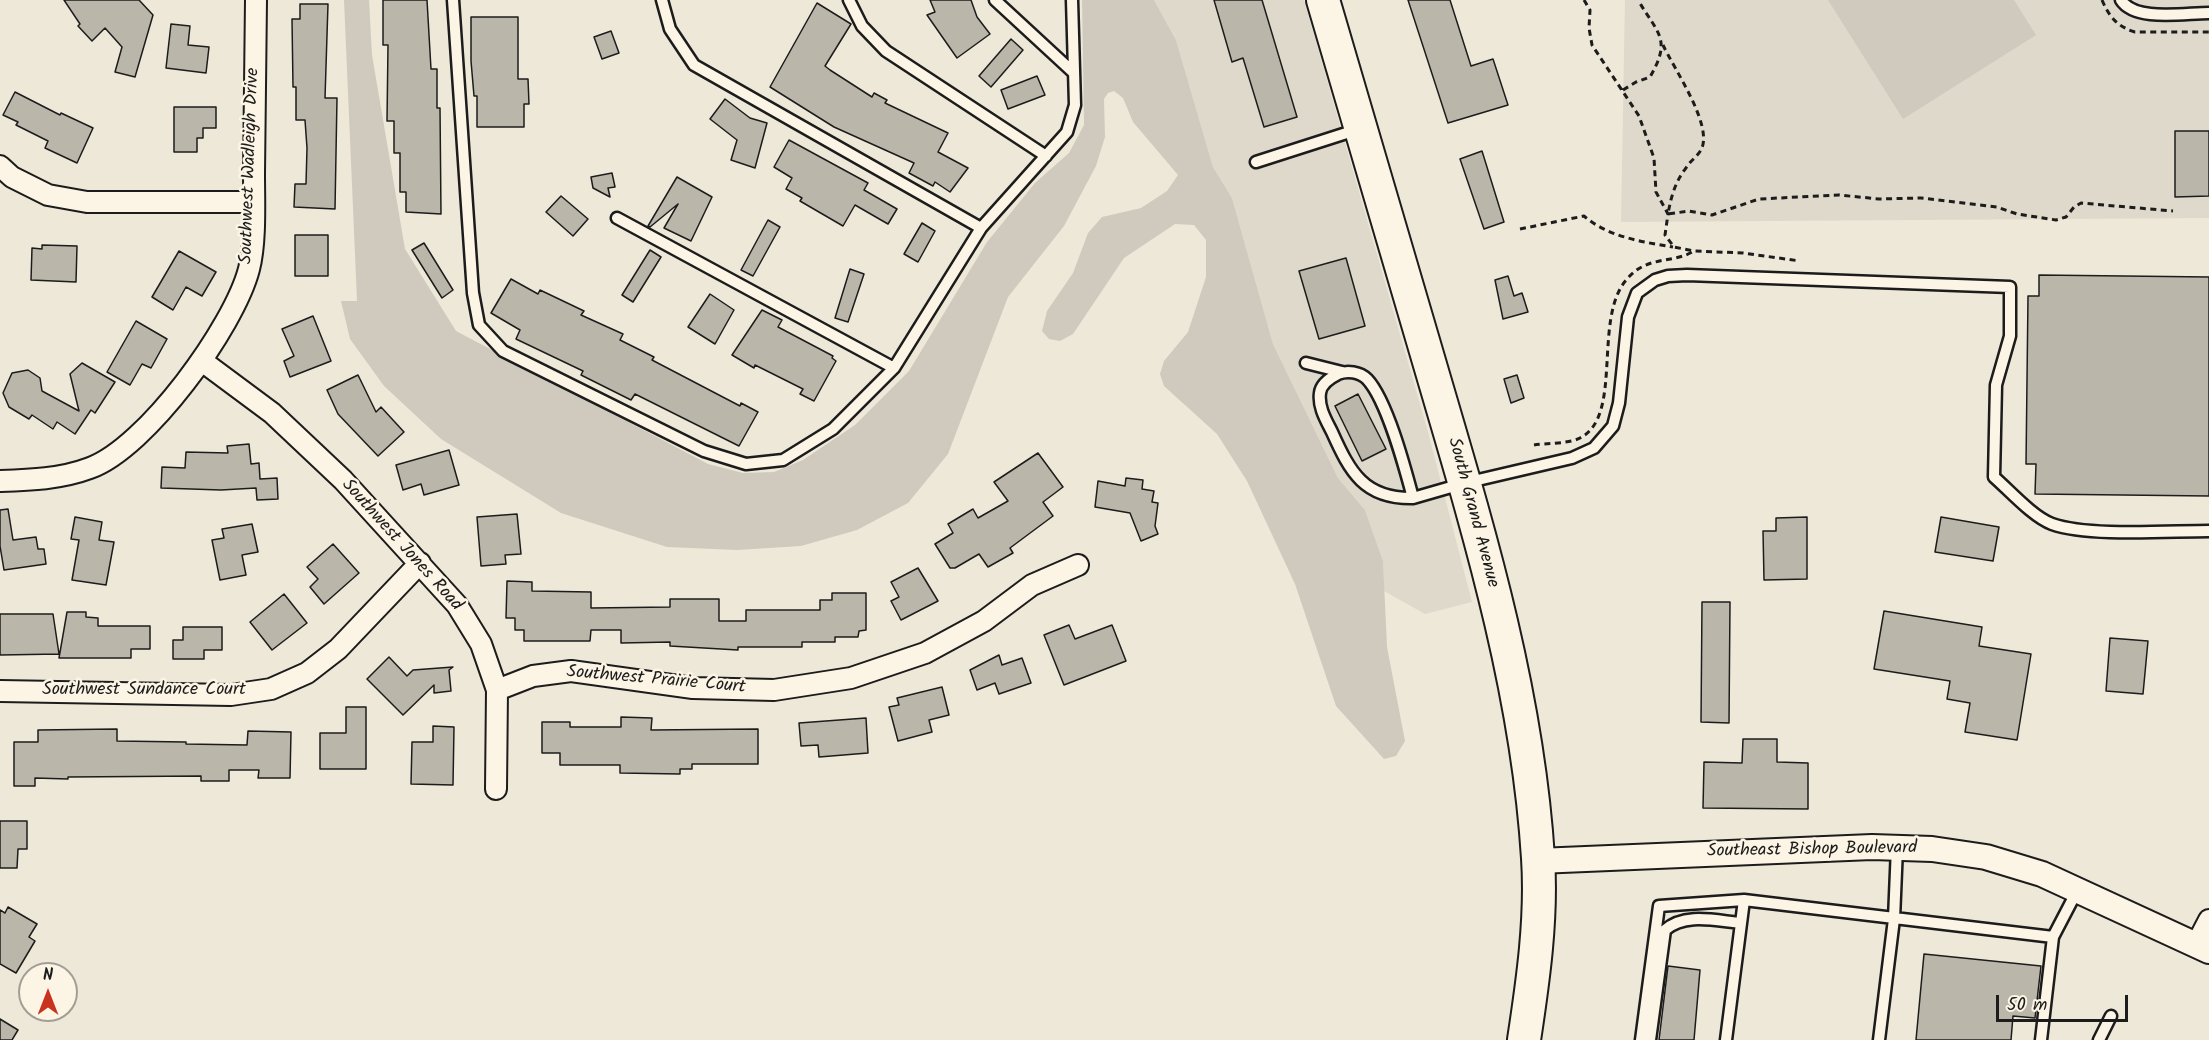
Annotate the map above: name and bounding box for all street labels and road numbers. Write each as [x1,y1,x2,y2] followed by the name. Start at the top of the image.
[237,68,265,264] street label: Southwest Wadleigh Drive
[1442,436,1502,590] street label: South Grand Avenue
[336,475,466,617] street label: Southwest Jones Road
[566,662,746,700] street label: Southwest Prairie Court
[42,680,246,702] street label: Southwest Sundance Court
[1707,838,1917,864] street label: Southeast Bishop Boulevard

